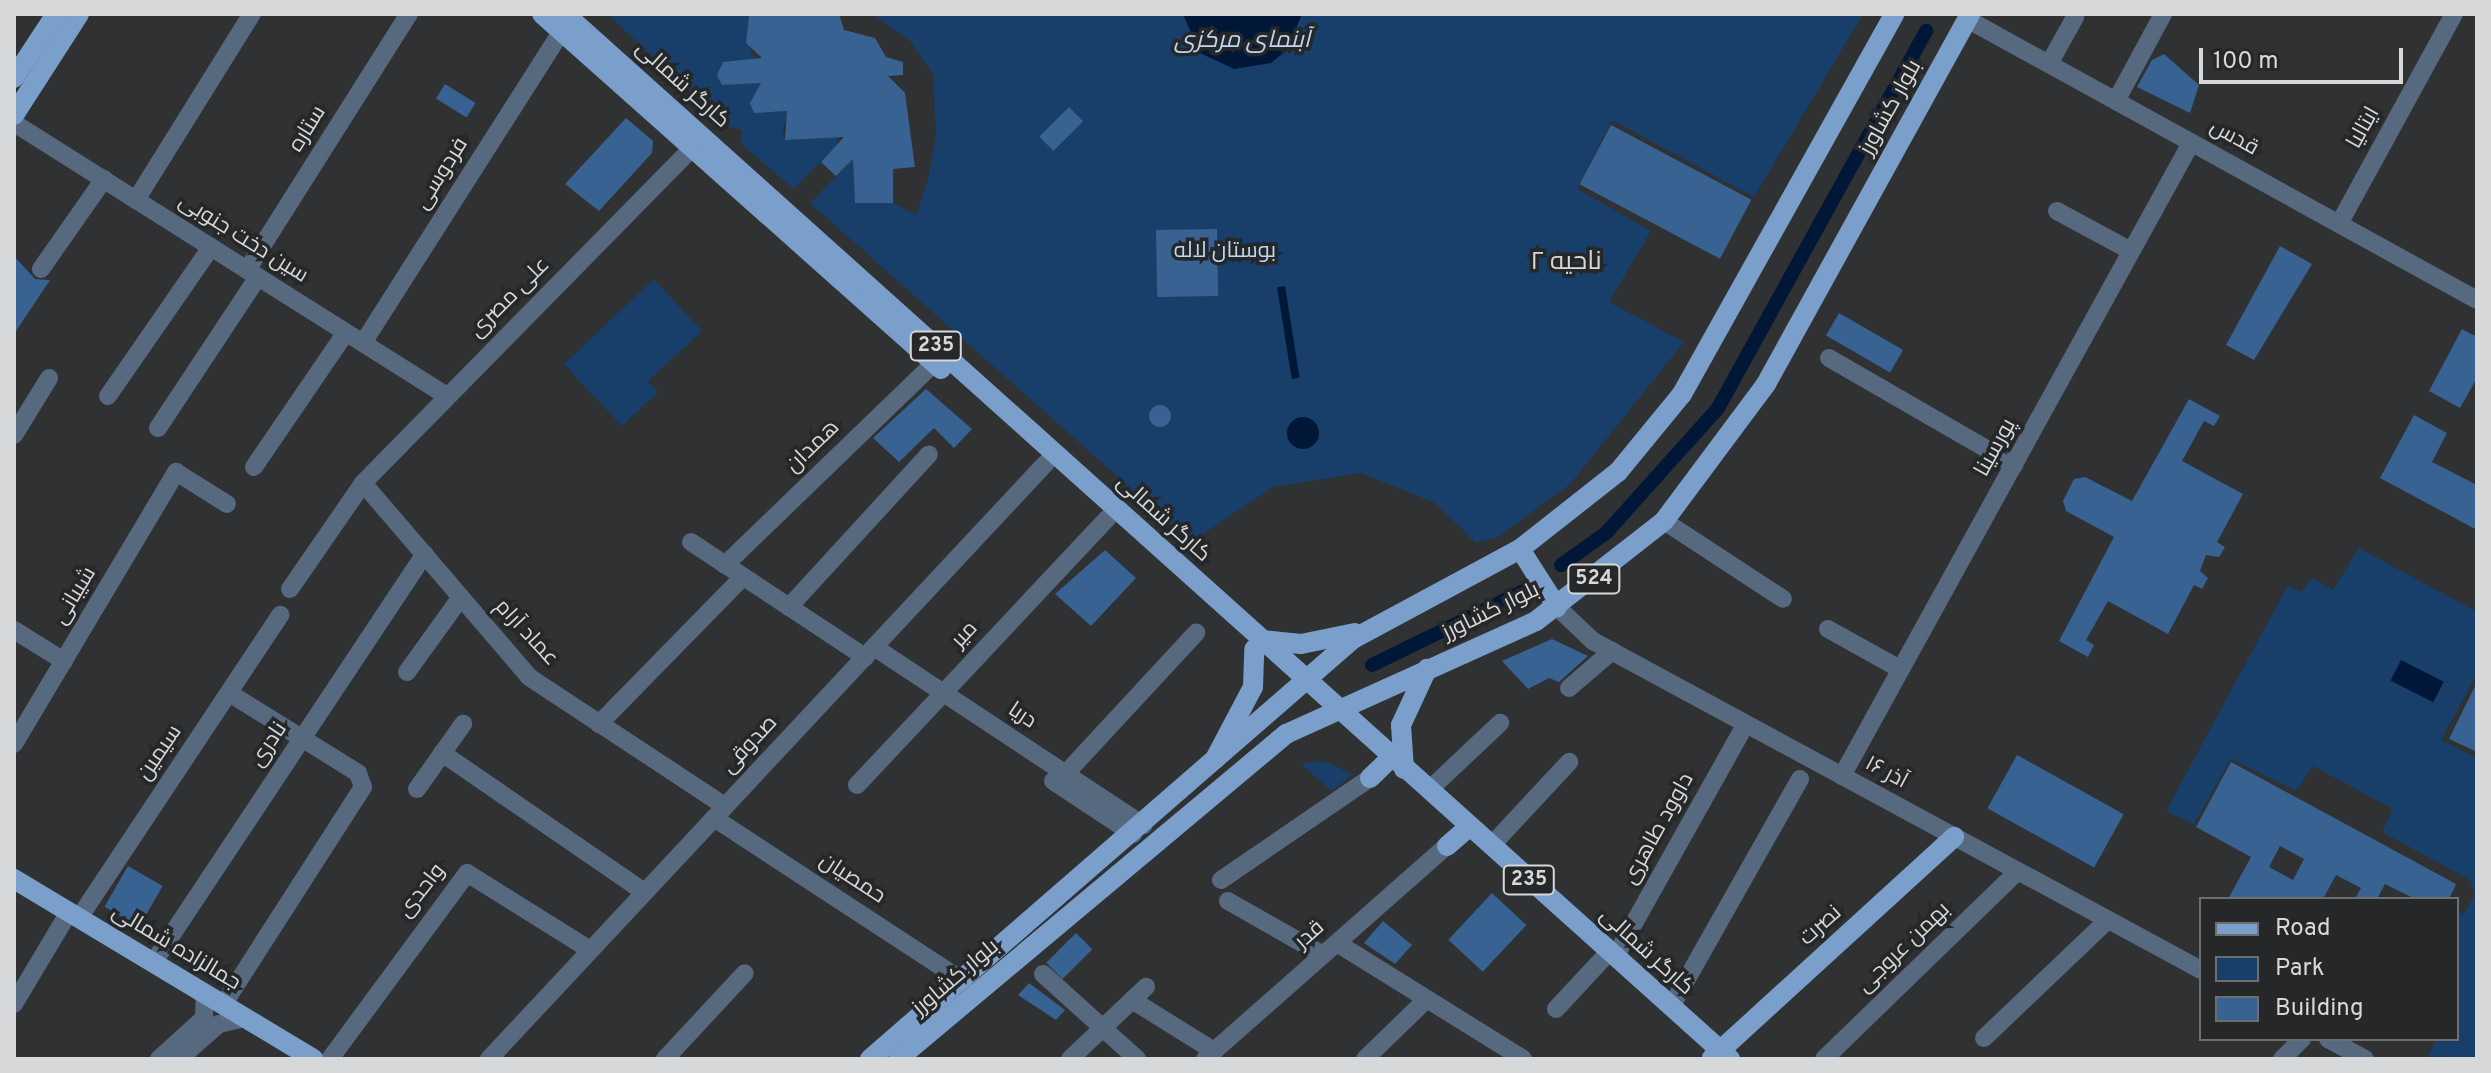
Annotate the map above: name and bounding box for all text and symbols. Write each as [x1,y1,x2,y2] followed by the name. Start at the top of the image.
[1174,28,1310,56] water label: آبنمای مرکزی
[2203,32,2407,82] scale bar
[629,36,735,134] street label: کارگر شمالی
[2213,47,2279,77] text: 100 m
[1854,56,1928,160] street label: بلوار کشاورز
[284,101,332,157] street label: ستاره
[2342,102,2386,154] street label: ایتالیا
[2205,114,2263,162] street label: قدس
[410,133,474,215] street label: فردوسی
[173,189,313,289] street label: سین دخت جنوبی
[1174,239,1276,265] park label: بوستان لاله
[1530,247,1602,279] district label: ناحیه ۲
[464,252,556,344] street label: علی مصری
[908,330,964,362] road number: 235
[1969,414,2023,482] street label: پورسینا
[781,415,845,479] street label: همدان
[1110,470,1216,568] street label: کارگر شمالی
[47,562,103,630] street label: شیبانی
[1566,563,1622,595] road number: 524
[1438,577,1544,647] street label: بلوار کشاورز
[489,594,563,672] street label: عماد آرام
[946,616,984,654] street label: میر
[1003,697,1041,735] street label: دریا
[716,710,784,780] street label: صدوقی
[244,718,294,772] street label: نادری
[132,720,188,786] street label: سیمین
[1860,751,1912,795] street label: ۱۶ آذر
[1618,769,1700,889] street label: داوود طاهری
[814,848,890,910] street label: حمصیان
[393,859,451,923] street label: واحدی
[1501,864,1557,896] road number: 235
[1852,897,1956,999] street label: بهمن عروجی
[2199,897,2459,1041] legend
[107,899,245,997] street label: جمالزاده شمالی
[1794,900,1848,952] street label: نصرت
[1593,903,1699,1001] street label: کارگر شمالی
[2275,914,2331,944] text: Road
[1290,915,1330,955] street label: قدر
[907,934,1005,1022] street label: بلوار کشاورز
[2275,954,2325,984] text: Park
[2275,994,2364,1024] text: Building

